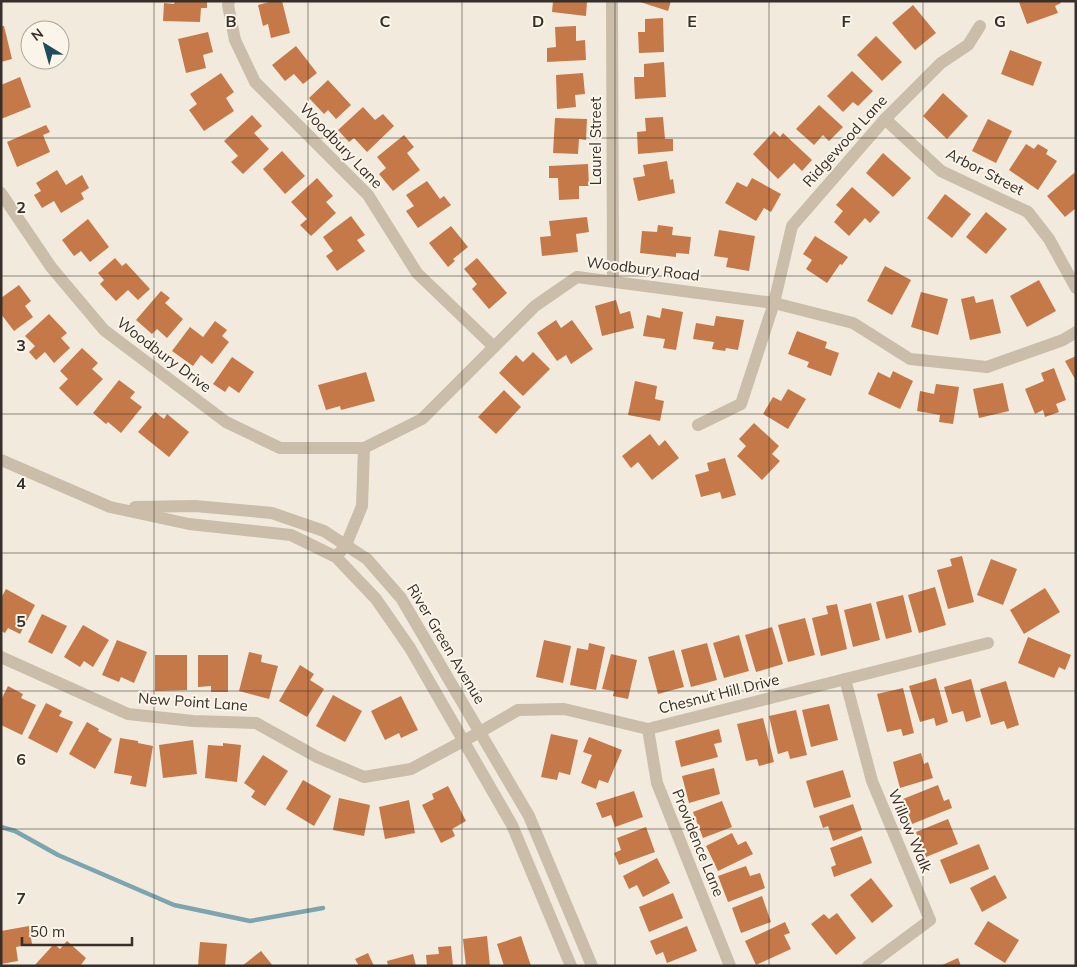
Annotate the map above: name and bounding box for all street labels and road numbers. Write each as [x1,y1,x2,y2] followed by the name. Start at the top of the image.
[798,91,891,191] street label: Ridgewood Lane
[586,97,605,185] street label: Laurel Street
[296,99,387,192] street label: Woodbury Lane
[943,144,1027,199] street label: Arbor Street
[585,252,701,285] street label: Woodbury Road
[113,313,215,396] street label: Woodbury Drive
[403,580,490,707] street label: River Green Avenue
[657,669,781,718] street label: Chesnut Hill Drive
[138,688,249,715] street label: New Point Lane
[668,786,729,899] street label: Providence Lane
[884,786,937,876] street label: Willow Walk

